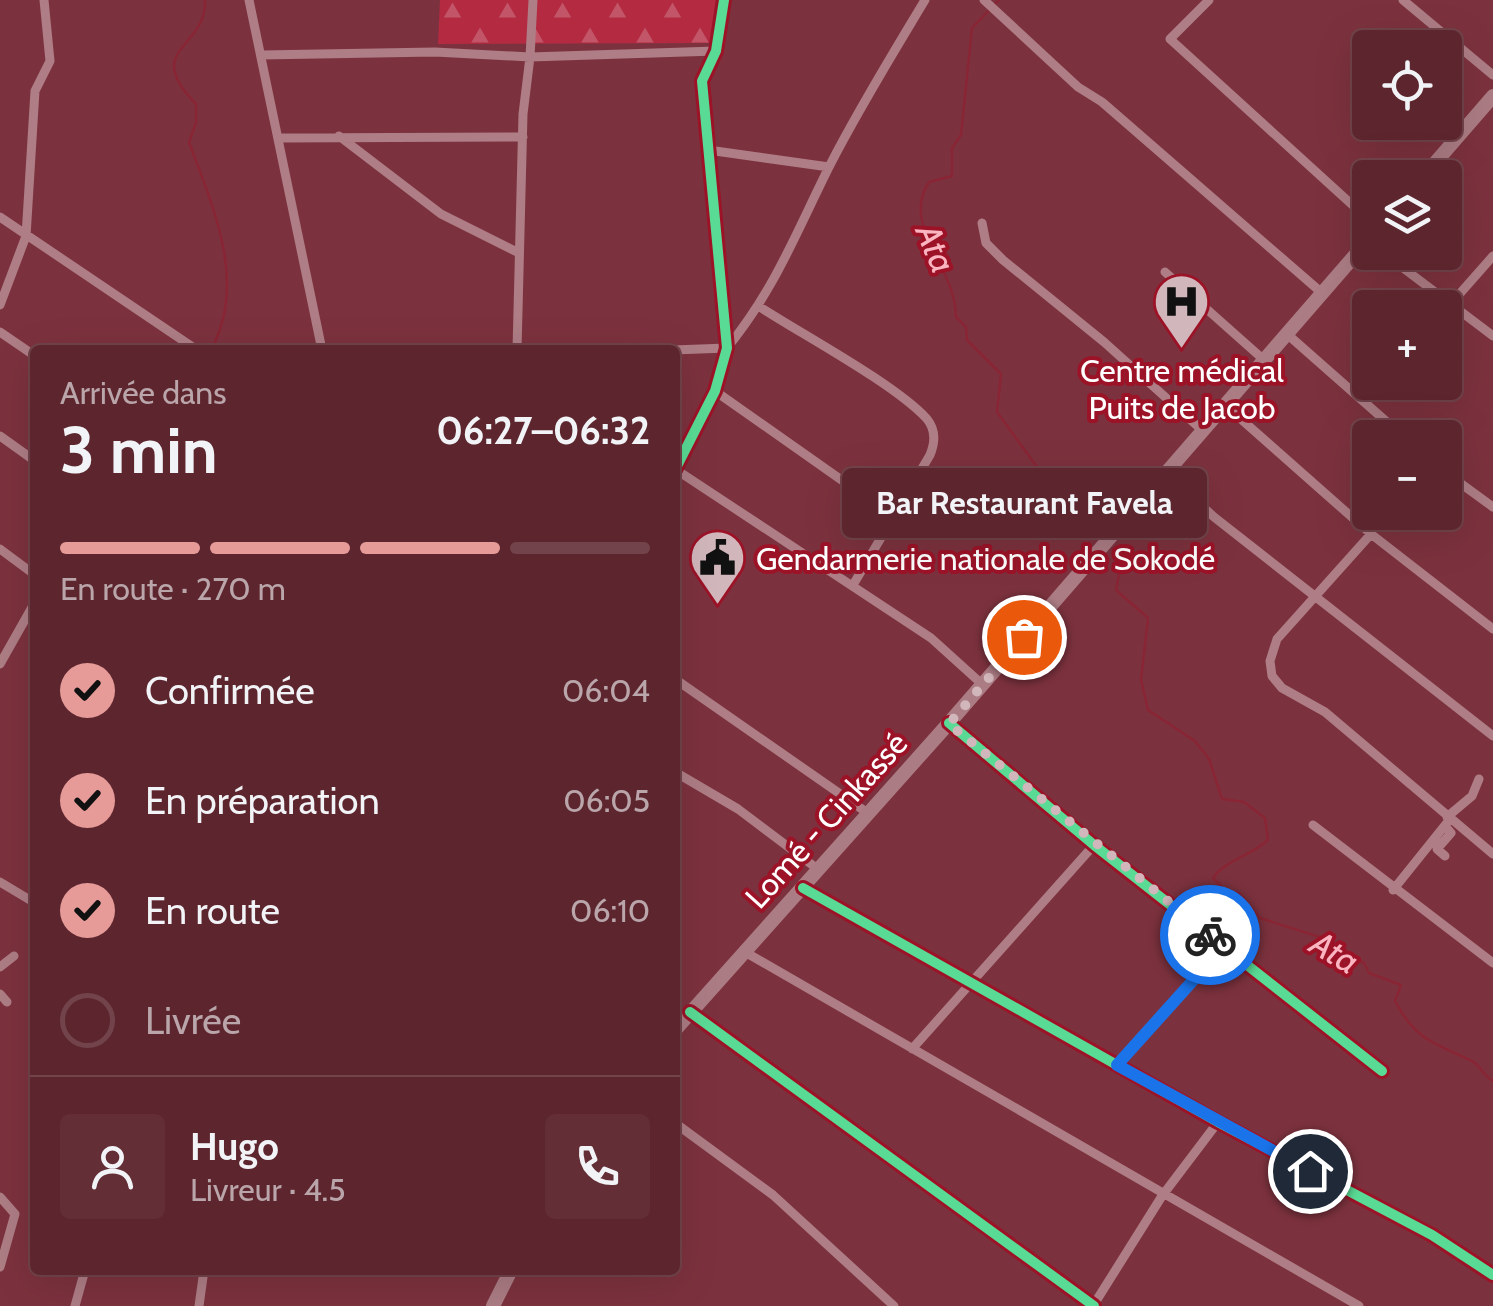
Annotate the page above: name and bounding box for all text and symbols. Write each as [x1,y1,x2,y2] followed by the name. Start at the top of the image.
[1352,30,1462,530] map controls
[1352,30,1462,140] button: locate
[1352,160,1462,270] button: layers
[906,215,965,279] water label: Ata
[1152,271,1212,350] hospital icon: Centre médical Puits de Jacob
[1352,290,1462,400] button: +
[1080,351,1284,427] place label: Centre médical Puits de Jacob
[60,373,226,412] text: Arrivée dans
[436,407,650,454] text: 06:27–06:32
[60,410,218,489] text: 3 min
[1352,420,1462,530] button: −
[842,467,1206,537] callout: Bar Restaurant Favela
[876,483,1173,522] text: Bar Restaurant Favela
[687,528,747,607] public building icon: Gendarmerie nationale de Sokodé
[756,539,1215,578] place label: Gendarmerie nationale de Sokodé
[60,569,286,608] text: En route · 270 m
[982,595,1067,680] pin
[997,610,1052,665] icon: bag
[60,663,115,718] icon: check
[145,667,315,714] text: Confirmée
[562,671,650,710] text: 06:04
[737,724,915,916] street label: Lomé - Cinkassé
[60,773,115,828] icon: check
[145,777,380,824] text: En préparation
[563,781,650,820] text: 06:05
[60,883,115,938] icon: check
[1160,885,1260,985] courier
[145,887,280,934] text: En route
[570,891,650,930] text: 06:10
[1183,908,1238,963] icon: bike
[1301,920,1367,983] water label: Ata
[145,997,241,1044] text: Livrée
[60,1114,165,1219] button: person
[545,1114,650,1219] button: phone
[190,1123,279,1170] text: Hugo
[1268,1129,1353,1214] pin
[1283,1144,1338,1199] icon: home
[190,1170,346,1209] text: Livreur · 4.5

